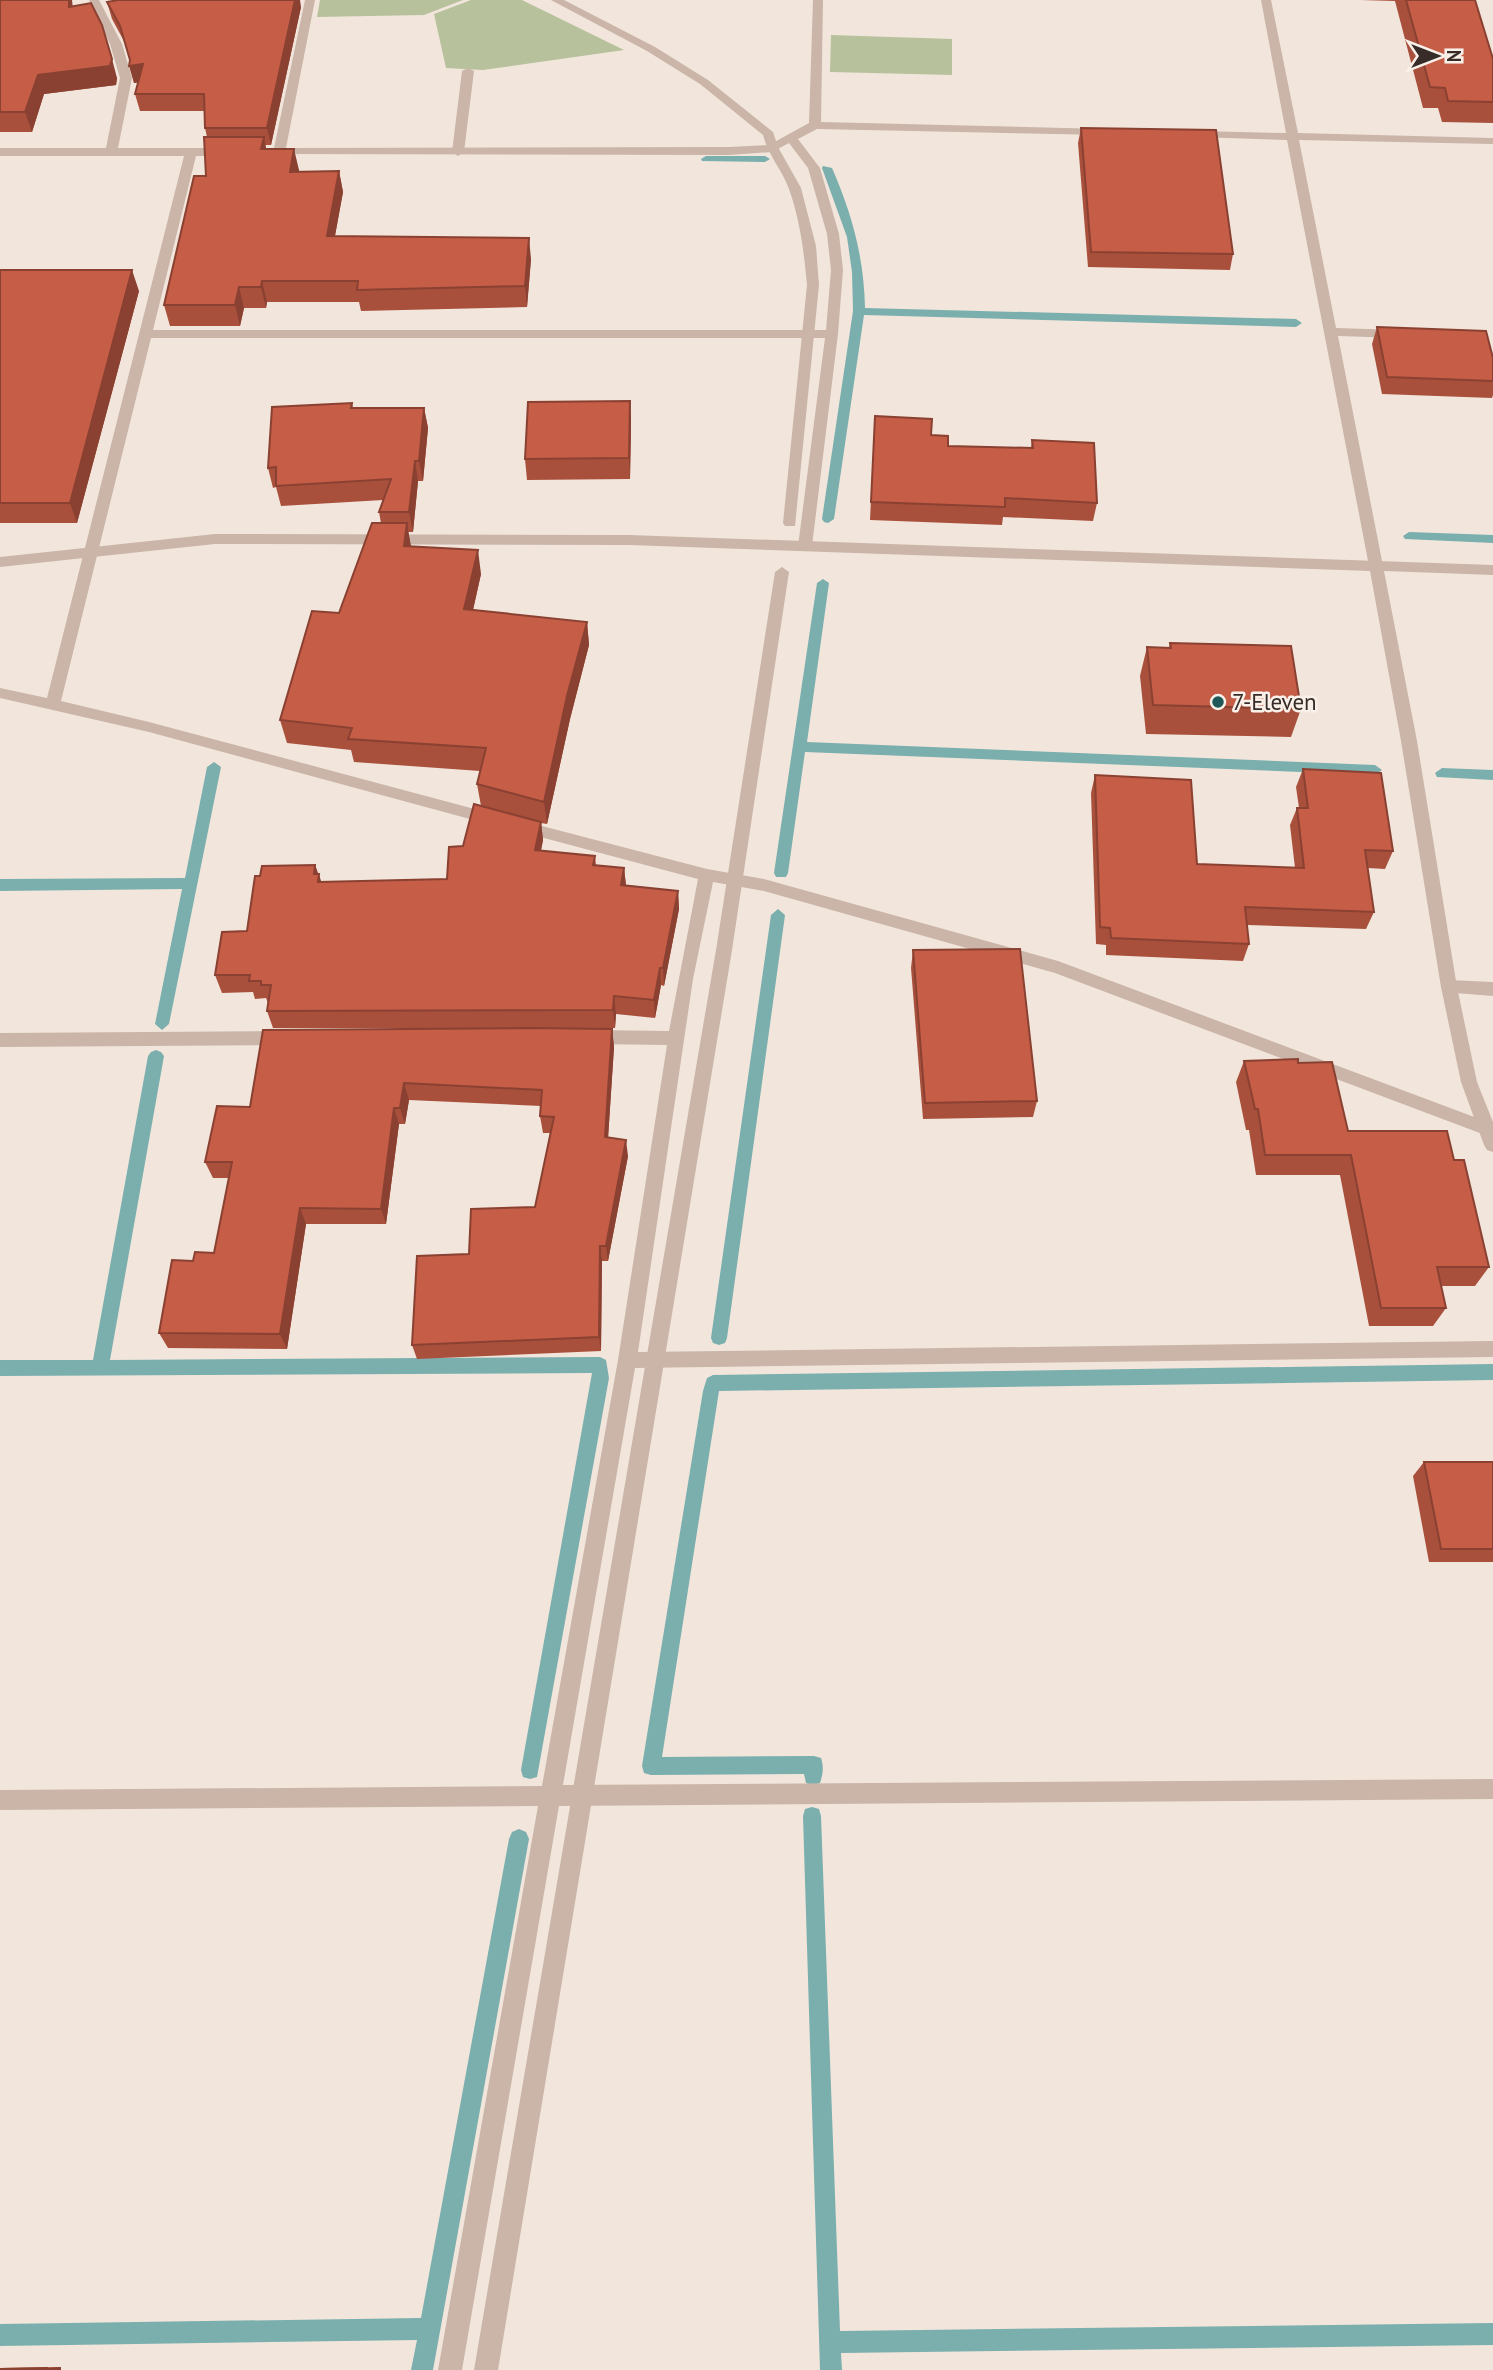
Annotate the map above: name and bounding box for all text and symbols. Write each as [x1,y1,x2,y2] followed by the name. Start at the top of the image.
[1402,21,1472,91] north arrow
[1442,50,1466,62] text: N
[1232,687,1317,716] place label: 7-Eleven
[1210,694,1226,710] marker: 7-Eleven

